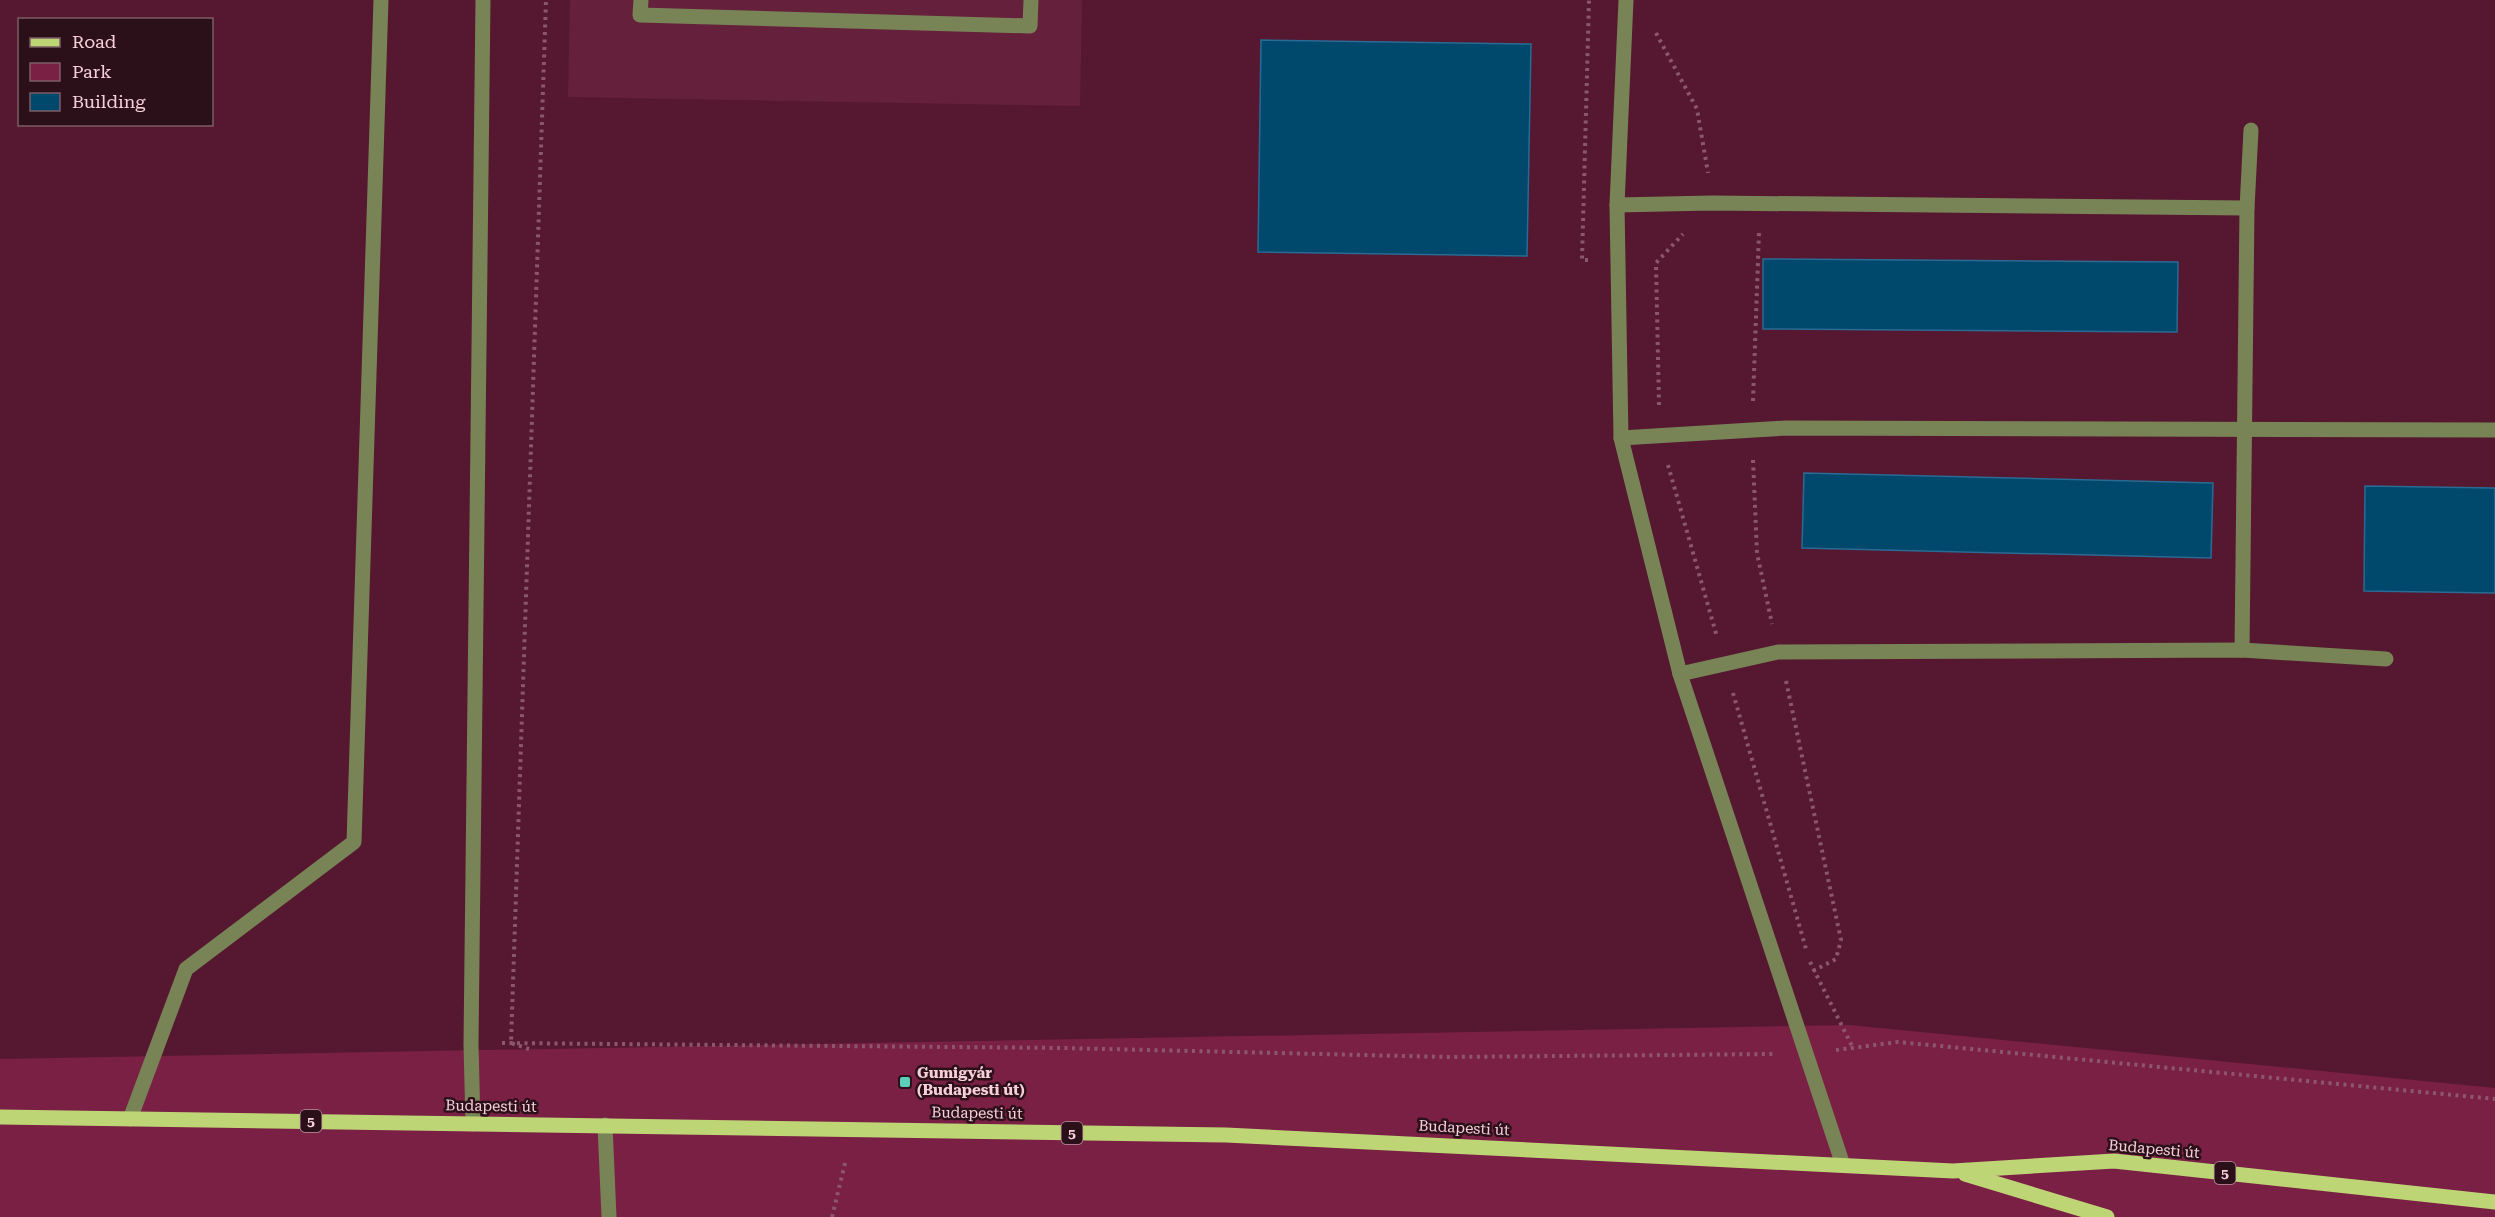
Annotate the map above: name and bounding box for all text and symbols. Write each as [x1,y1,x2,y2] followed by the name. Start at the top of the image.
[18,18,213,126] legend
[72,31,117,52] text: Road
[72,61,112,82] text: Park
[72,91,146,112] text: Building
[917,1064,1025,1099] place label: Gumigyár (Budapesti út)
[898,1075,912,1089] marker: Gumigyár (Budapesti út)
[445,1096,537,1116] street label: Budapesti út
[931,1103,1023,1123] street label: Budapesti út
[300,1110,322,1132] road number: 5
[1418,1117,1510,1139] street label: Budapesti út
[1062,1122,1082,1144] road number: 5
[2108,1136,2201,1162] street label: Budapesti út
[2214,1162,2236,1184] road number: 5

